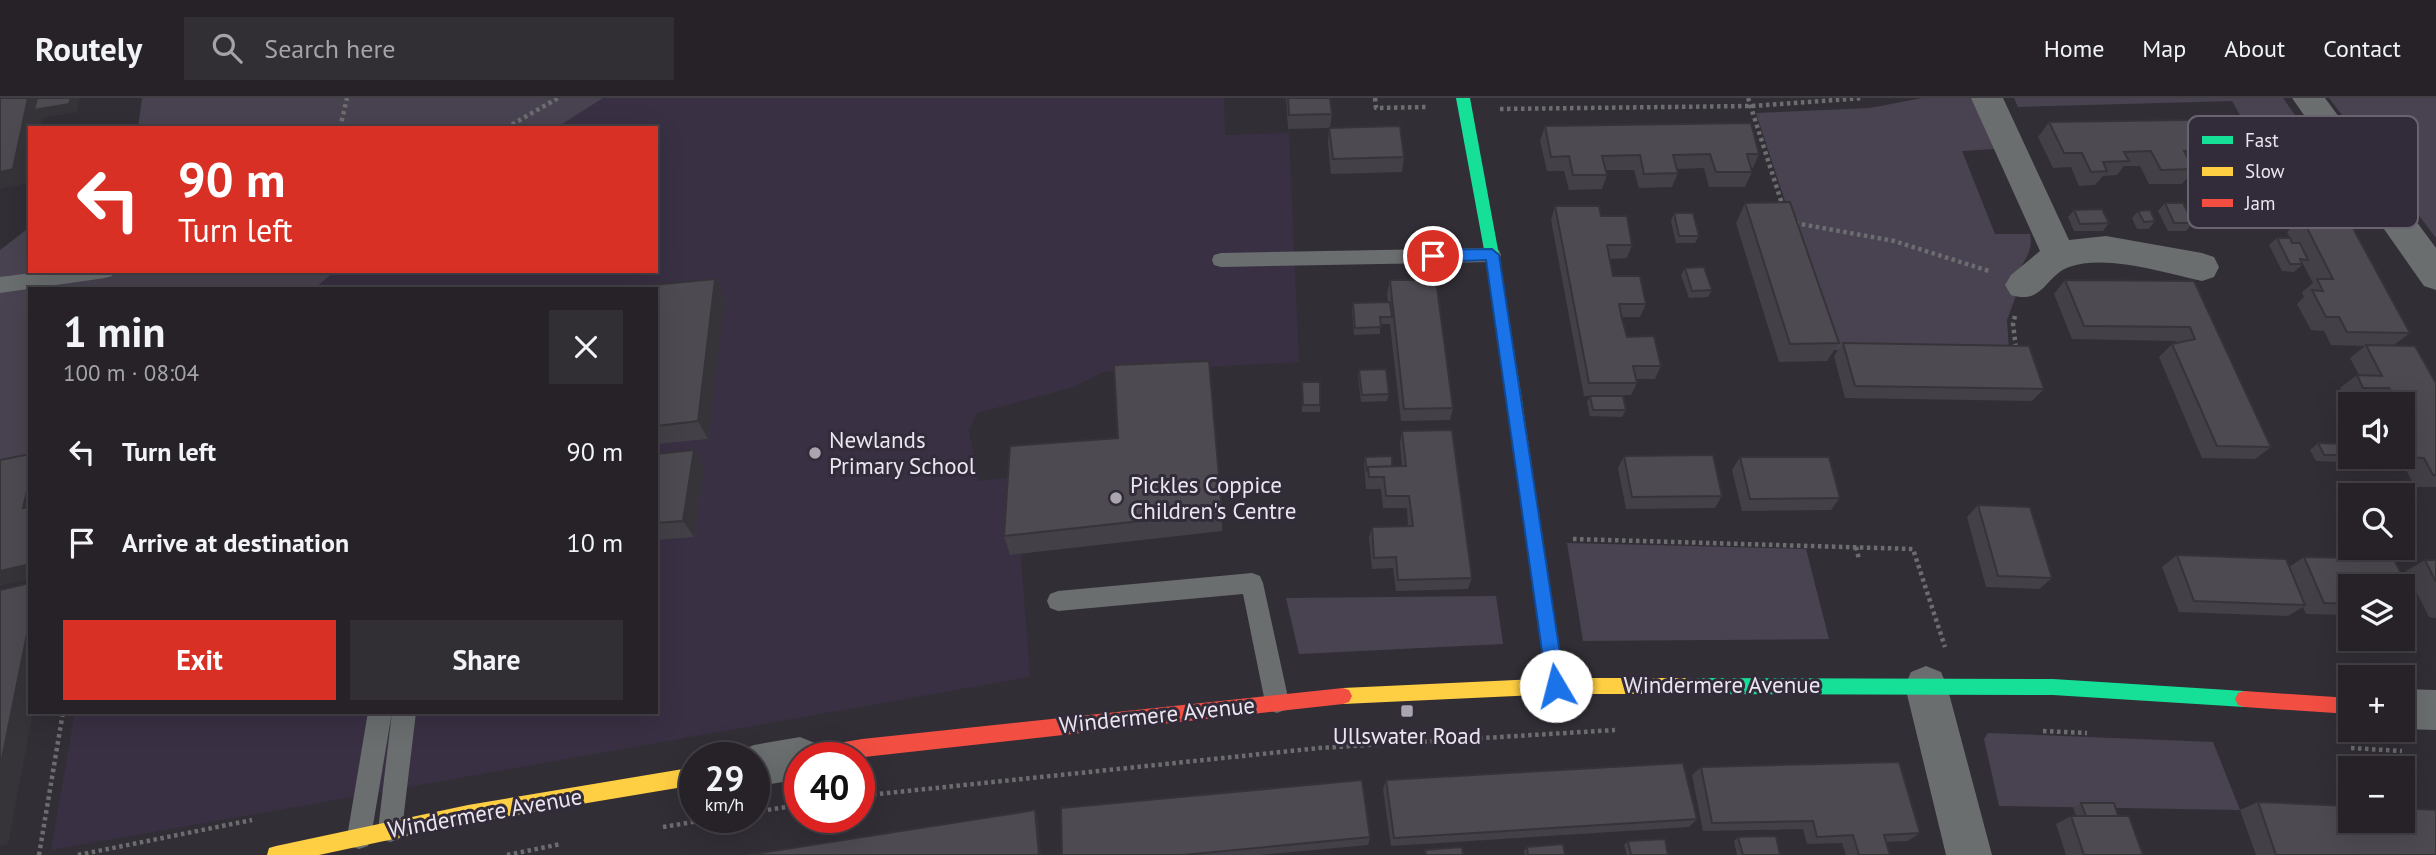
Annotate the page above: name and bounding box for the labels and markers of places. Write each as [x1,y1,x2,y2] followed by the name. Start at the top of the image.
[1403,226,1463,286] pin
[829,425,976,480] place label: Newlands Primary School
[807,445,823,461] marker: Newlands Primary School
[1130,470,1296,525] place label: Pickles Coppice Children's Centre
[1108,490,1124,506] marker: Pickles Coppice Children's Centre
[1399,703,1415,719] marker: Ullswater Road
[1333,721,1481,750] place label: Ullswater Road

